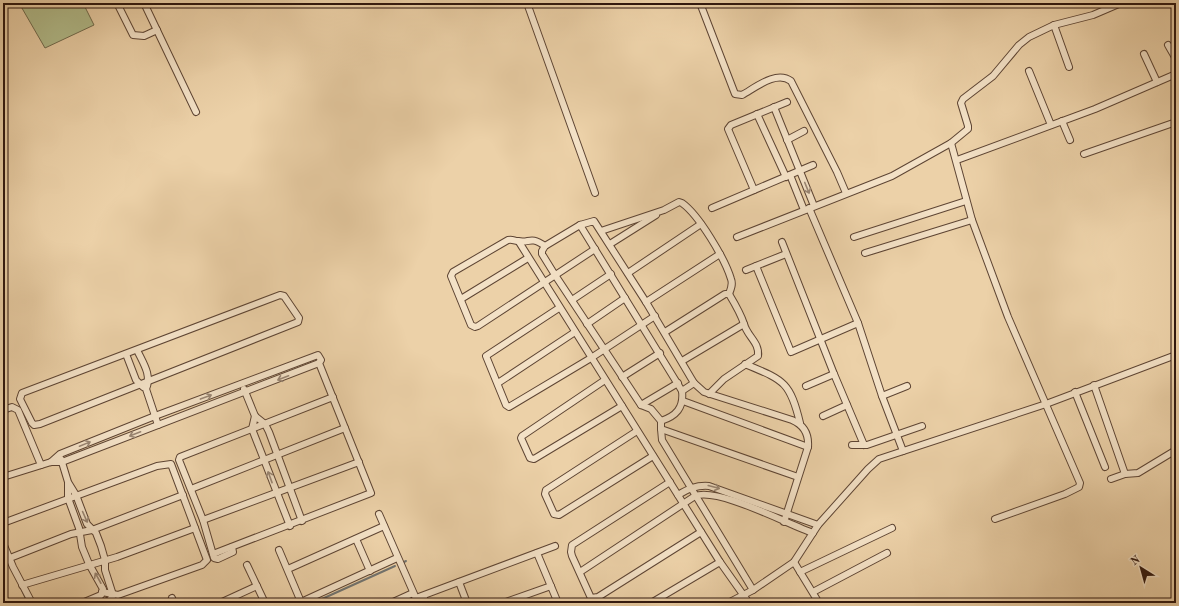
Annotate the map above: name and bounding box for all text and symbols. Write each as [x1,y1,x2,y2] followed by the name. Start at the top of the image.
[803,182,811,194] one-way arrow
[277,374,289,382] one-way arrow
[199,393,212,400] one-way arrow
[130,431,142,439] one-way arrow
[78,440,90,448] one-way arrow
[265,471,273,483] one-way arrow
[707,484,720,492] one-way arrow
[81,511,89,523] one-way arrow
[1121,548,1161,588] north arrow
[1129,554,1143,568] text: N
[93,572,101,584] one-way arrow

